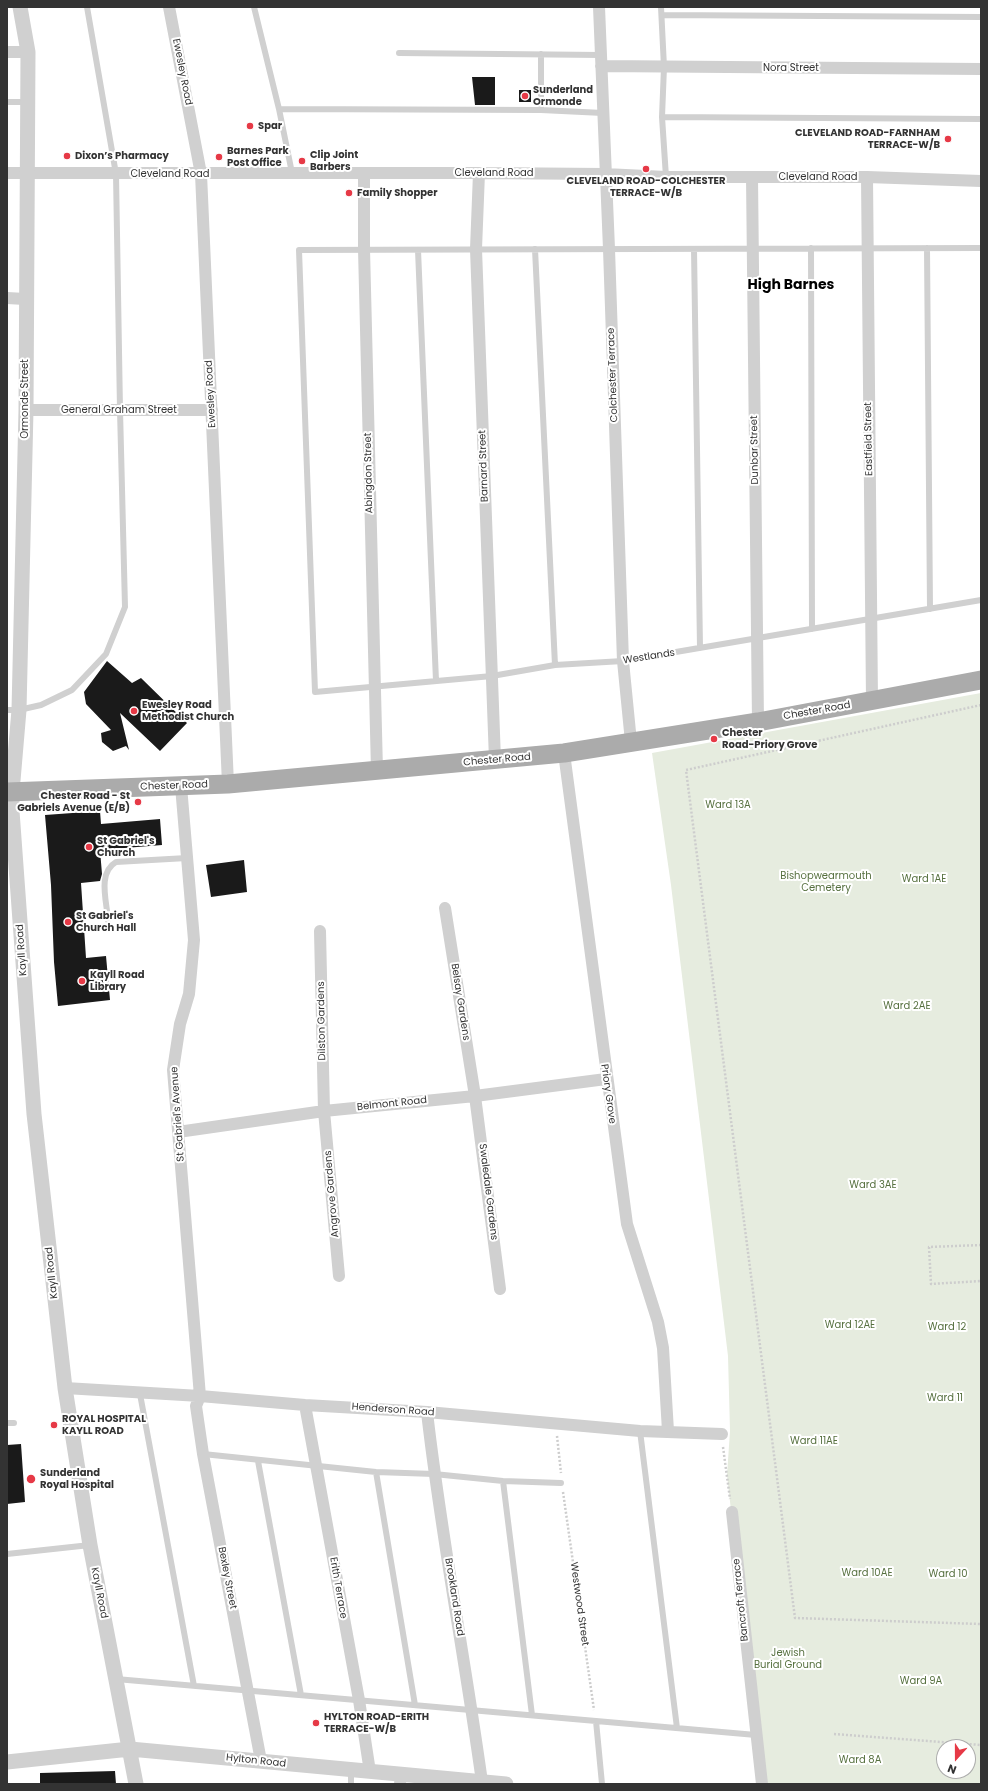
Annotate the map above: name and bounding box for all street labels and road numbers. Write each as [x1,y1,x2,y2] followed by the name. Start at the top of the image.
[170,38,194,106] street label: Ewesley Road
[763,62,819,74] street label: Nora Street
[454,167,534,179] street label: Cleveland Road
[130,168,210,180] street label: Cleveland Road
[778,171,858,183] street label: Cleveland Road
[605,327,621,423] street label: Colchester Terrace
[19,359,31,439] street label: Ormonde Street
[203,360,219,428] street label: Ewesley Road
[862,402,876,476] street label: Eastfield Street
[61,404,177,416] street label: General Graham Street
[748,415,762,485] street label: Dunbar Street
[477,430,491,502] street label: Barnard Street
[362,433,376,513] street label: Abingdon Street
[622,647,676,667] street label: Westlands
[783,699,851,723] street label: Chester Road
[463,751,531,769] street label: Chester Road
[140,779,208,793] street label: Chester Road
[14,924,30,976] street label: Kayll Road
[448,963,472,1041] street label: Belsay Gardens
[315,981,329,1061] street label: Dilston Gardens
[598,1063,618,1125] street label: Priory Grove
[169,1066,187,1162] street label: St Gabriel's Avenue
[356,1094,428,1114] street label: Belmont Road
[476,1143,500,1241] street label: Swaledale Gardens
[322,1150,342,1238] street label: Angrove Gardens
[43,1247,61,1299] street label: Kayll Road
[351,1401,435,1419] street label: Henderson Road
[215,1546,239,1610] street label: Bexley Street
[327,1556,349,1620] street label: Erith Terrace
[442,1557,466,1637] street label: Brookland Road
[731,1558,751,1642] street label: Bancroft Terrace
[567,1561,591,1647] street label: Westwood Street
[88,1566,110,1620] street label: Kayll Road
[225,1752,287,1770] street label: Hylton Road

